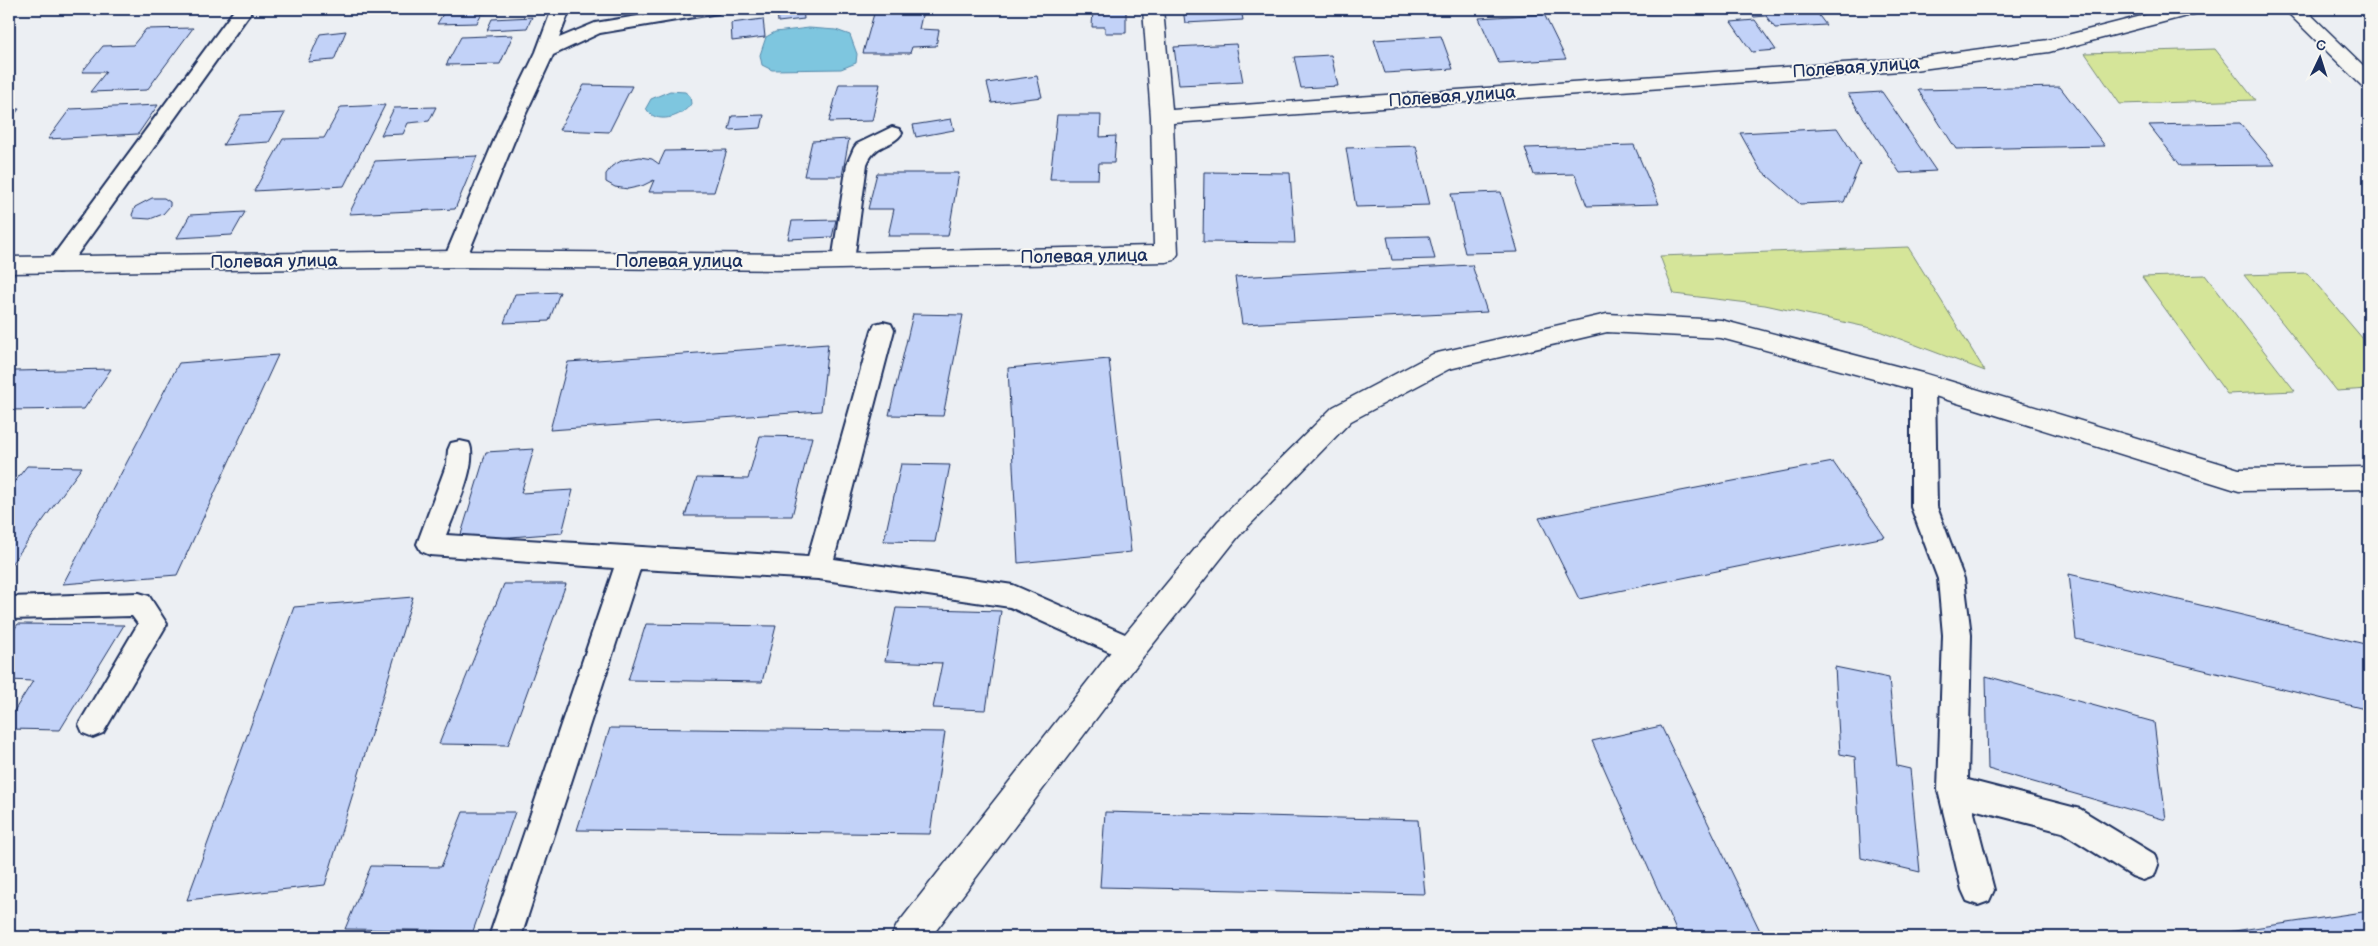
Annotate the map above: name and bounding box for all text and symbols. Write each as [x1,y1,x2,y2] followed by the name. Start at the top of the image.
[2296,32,2346,82] north arrow
[2315,37,2327,54] text: С
[1792,53,1921,82] street label: Полевая улица
[1388,82,1517,111] street label: Полевая улица
[1020,245,1148,268] street label: Полевая улица
[210,250,338,273] street label: Полевая улица
[615,251,743,272] street label: Полевая улица

